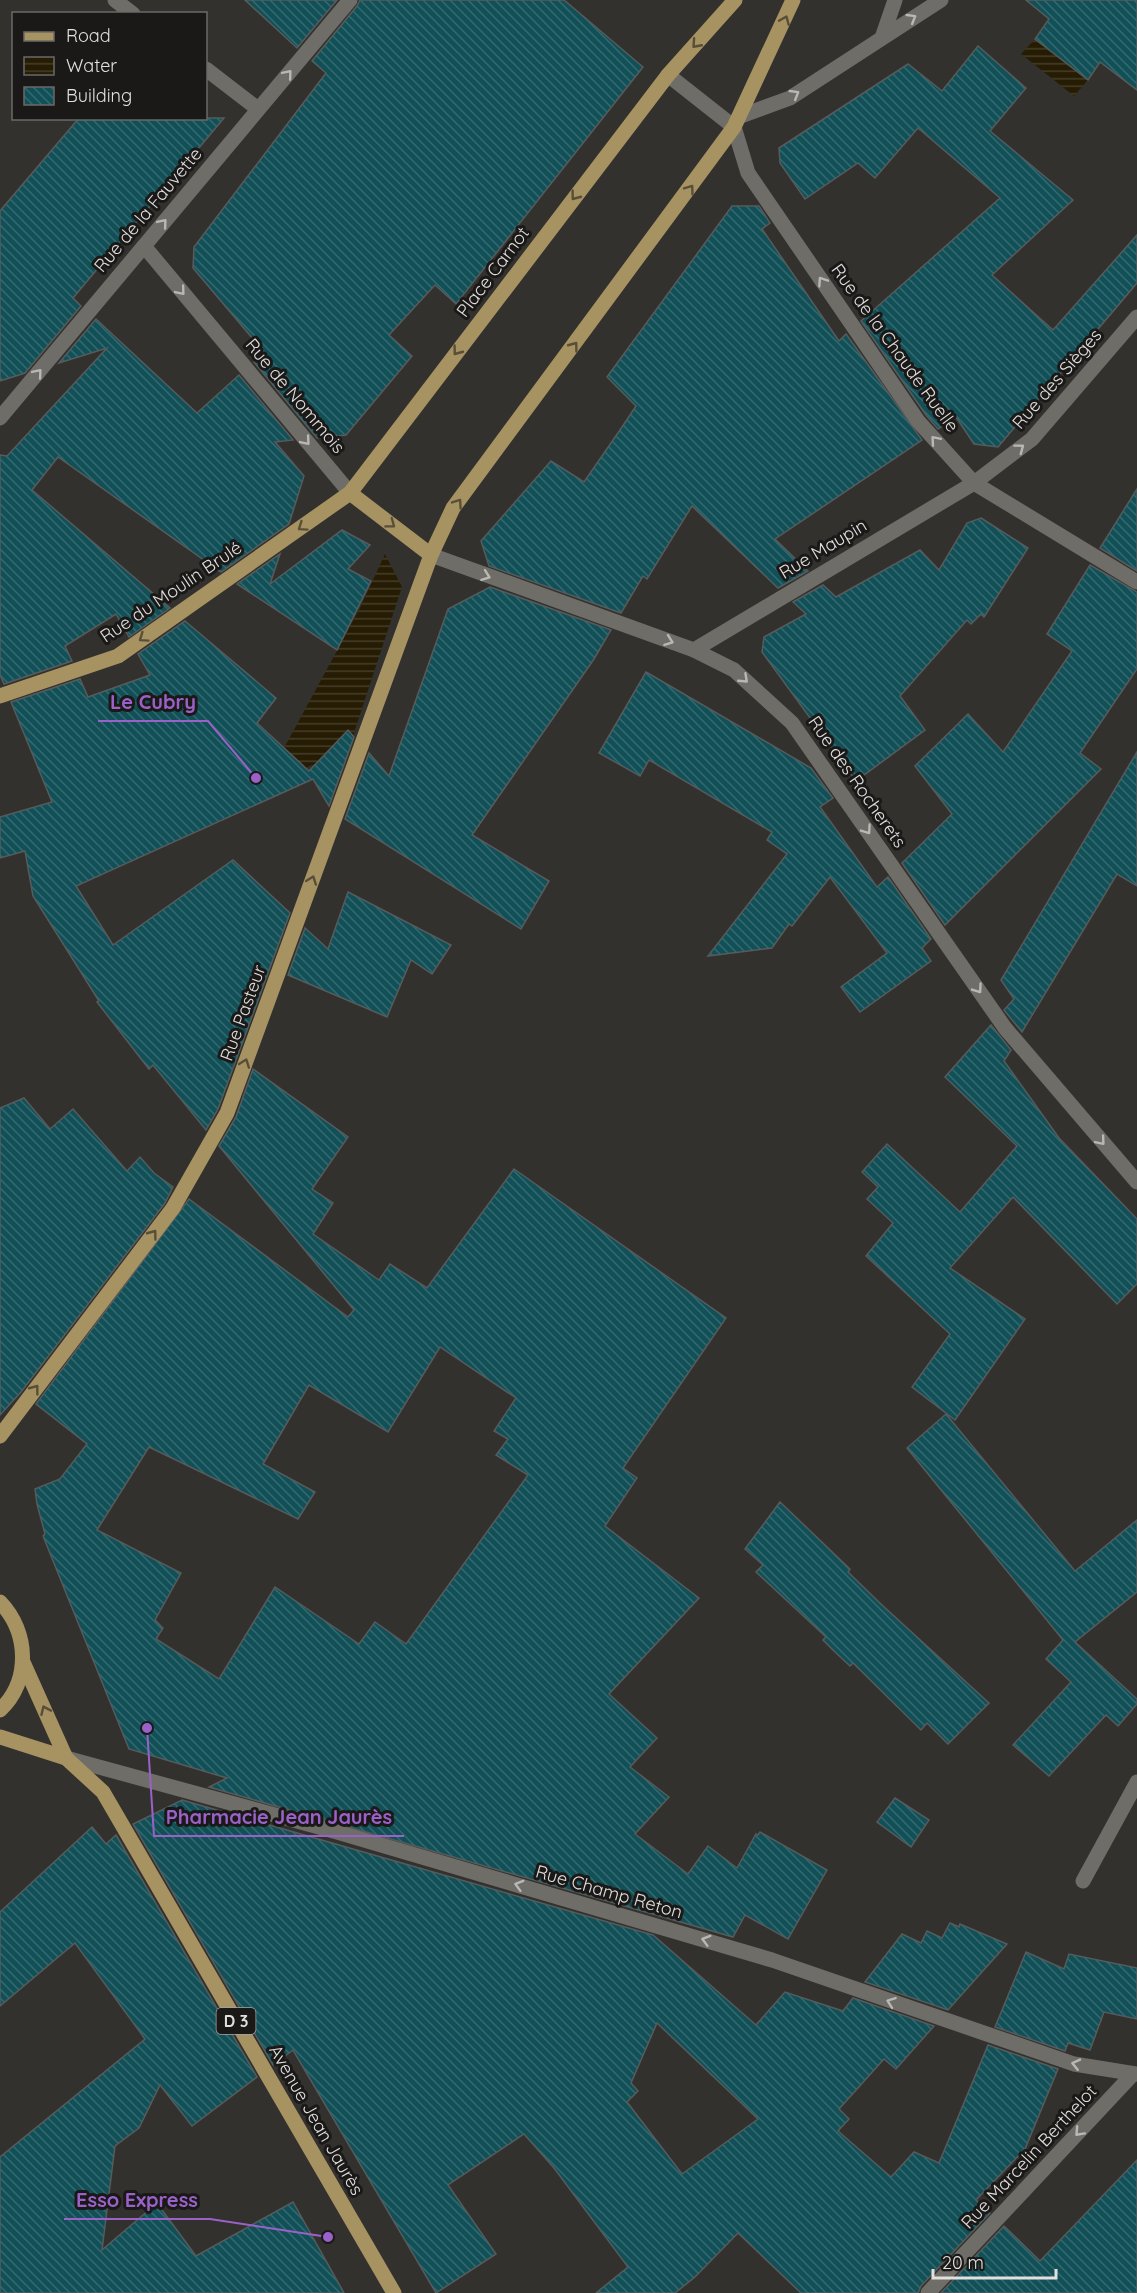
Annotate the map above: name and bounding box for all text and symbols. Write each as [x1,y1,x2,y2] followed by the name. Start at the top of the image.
[12,12,207,120] legend
[906,13,916,25] one-way arrow
[778,15,790,26] one-way arrow
[66,24,111,47] text: Road
[692,37,703,47] one-way arrow
[66,54,117,77] text: Water
[281,70,292,81] one-way arrow
[66,84,132,107] text: Building
[789,90,799,102] one-way arrow
[89,143,207,277] street label: Rue de la Fauvette
[682,185,693,196] one-way arrow
[572,190,583,201] one-way arrow
[155,219,166,230] one-way arrow
[451,222,534,321] street label: Place Carnot
[827,259,964,436] street label: Rue de la Chaude Ruelle
[818,276,829,287] one-way arrow
[174,284,185,295] one-way arrow
[1007,324,1106,433] street label: Rue des Sièges
[241,333,350,458] street label: Rue de Nommois
[567,342,578,353] one-way arrow
[453,345,464,356] one-way arrow
[30,369,41,380] one-way arrow
[299,434,310,445] one-way arrow
[931,436,942,446] one-way arrow
[1014,445,1025,456] one-way arrow
[451,498,462,509] one-way arrow
[775,513,871,584] street label: Rue Maupin
[384,517,395,528] one-way arrow
[298,520,309,531] one-way arrow
[96,536,246,648] street label: Rue du Moulin Brulé
[480,569,490,582] one-way arrow
[138,631,149,642] one-way arrow
[663,634,674,647] one-way arrow
[738,672,748,683] one-way arrow
[98,683,208,721] callout: Le Cubry
[110,689,196,714] text: Le Cubry
[803,711,912,852] street label: Rue des Rocherets
[860,823,871,834] one-way arrow
[305,875,317,886] one-way arrow
[215,962,271,1064] street label: Rue Pasteur
[971,983,982,994] one-way arrow
[238,1058,250,1069] one-way arrow
[1094,1134,1105,1145] one-way arrow
[146,1230,157,1241] one-way arrow
[28,1385,39,1396] one-way arrow
[40,1705,52,1716] one-way arrow
[154,1798,404,1836] callout: Pharmacie Jean Jaurès
[166,1804,392,1829] text: Pharmacie Jean Jaurès
[533,1860,685,1923] street label: Rue Champ Reton
[514,1880,525,1892] one-way arrow
[701,1935,712,1947] one-way arrow
[886,1996,897,2009] one-way arrow
[216,2008,256,2034] road number: D 3
[264,2041,369,2199] street label: Avenue Jean Jaurès
[1071,2058,1081,2071] one-way arrow
[956,2080,1101,2233] street label: Rue Marcelin Berthelot
[1075,2126,1086,2136] one-way arrow
[64,2181,210,2219] callout: Esso Express
[76,2187,198,2212] text: Esso Express
[933,2242,1056,2280] scale bar
[942,2251,984,2274] text: 20 m

